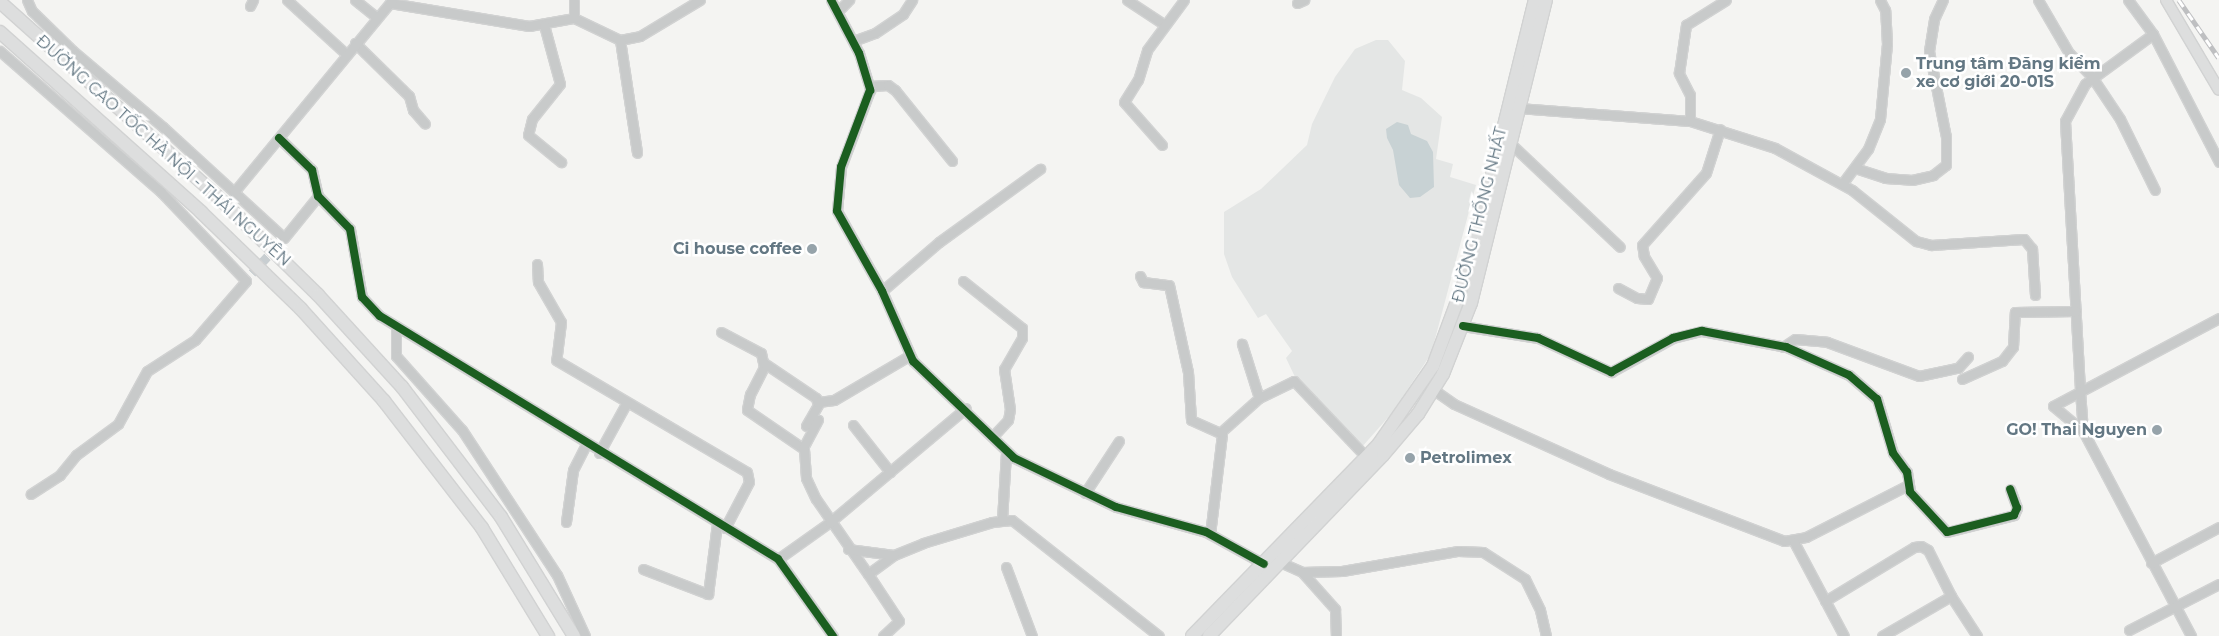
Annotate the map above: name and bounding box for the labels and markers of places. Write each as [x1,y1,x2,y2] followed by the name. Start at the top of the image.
[1916,54,2101,92] place label: Trung tâm Đăng kiểm xe cơ giới 20-01S
[1900,67,1912,79] marker: Trung tâm Đăng kiểm xe cơ giới 20-01S
[673,239,802,259] place label: Ci house coffee
[806,243,818,255] marker: Ci house coffee
[2006,420,2147,440] place label: GO! Thai Nguyen
[2151,424,2163,436] marker: GO! Thai Nguyen
[1420,448,1512,468] place label: Petrolimex
[1404,452,1416,464] marker: Petrolimex

